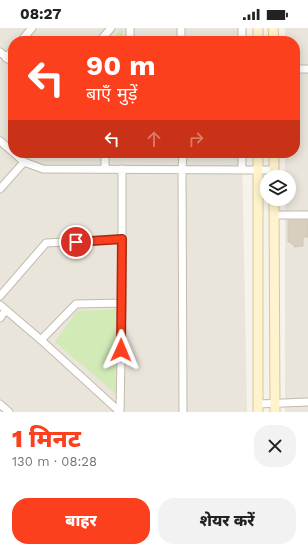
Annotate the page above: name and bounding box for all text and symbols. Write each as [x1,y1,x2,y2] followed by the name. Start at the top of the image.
[20,5,61,23] text: 08:27
[86,49,156,82] text: 90 m
[20,52,72,104] icon: left
[86,83,137,104] text: बाएँ मुड़ें
[101,128,123,150] icon: left
[143,128,165,150] icon: ahead
[185,128,207,150] icon: right
[260,170,296,206] map controls
[260,170,296,206] button: layers
[59,225,93,259] pin
[65,231,87,253] icon: arrive
[100,329,142,371] position arrow
[12,425,81,453] text: 1 मिनट
[254,425,296,467] button: close
[12,454,97,469] text: 130 m · 08:28
[12,498,150,544] button: बाहर
[158,498,296,544] button: शेयर करें

